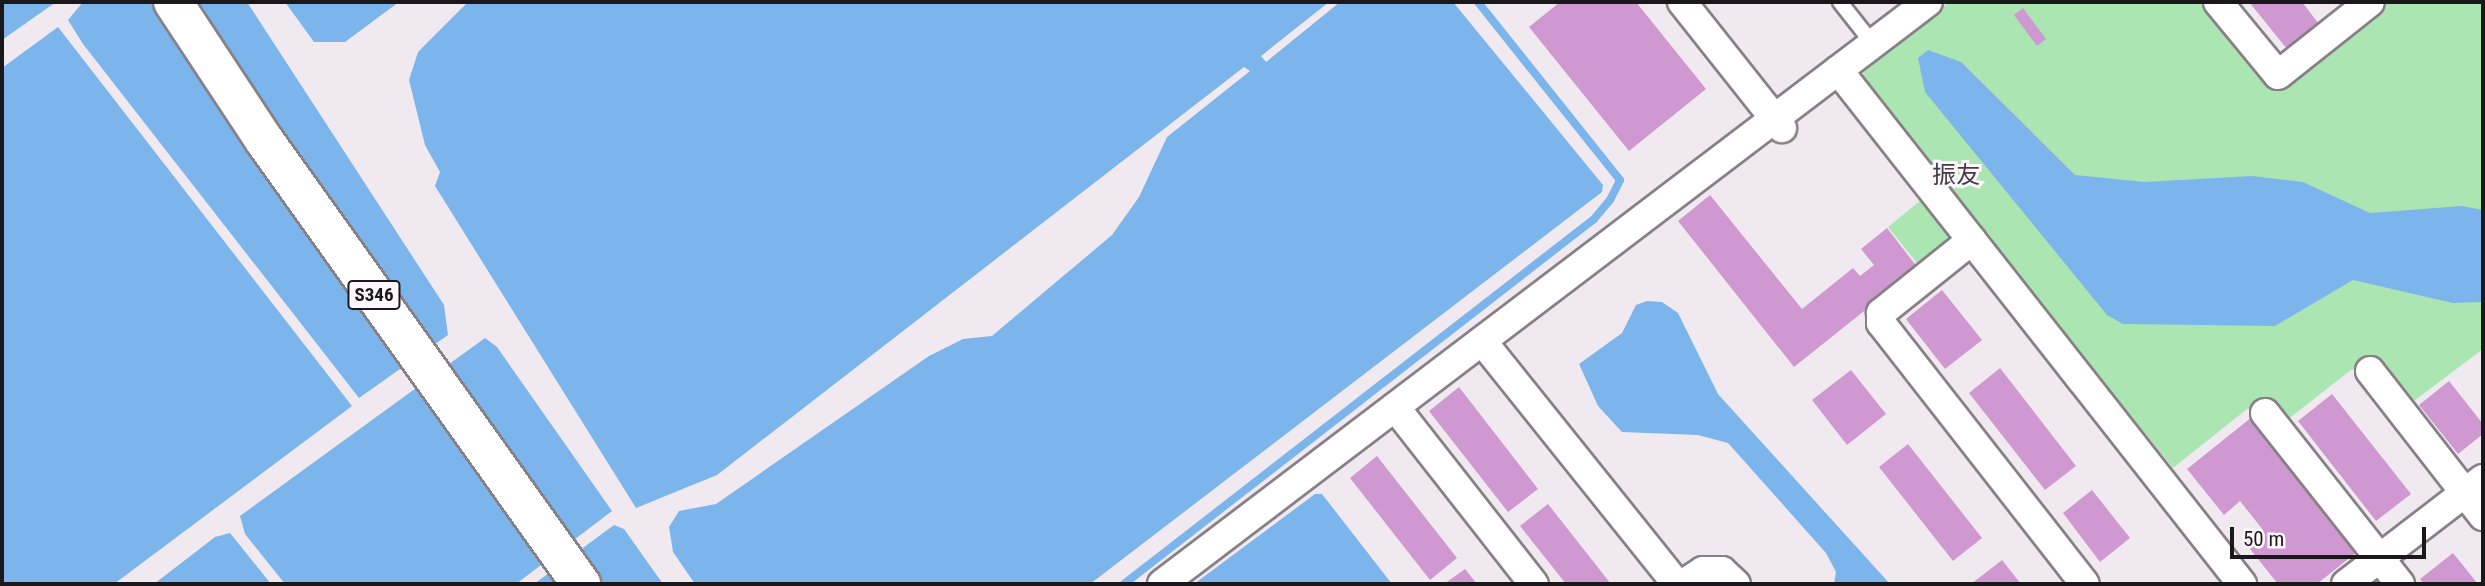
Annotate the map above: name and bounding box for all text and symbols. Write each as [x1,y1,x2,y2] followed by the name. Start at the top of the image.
[1932,162,1980,190] district label: 振友
[346,280,402,310] road number: S346
[2233,512,2429,556] scale bar
[2243,527,2284,551] text: 50 m

